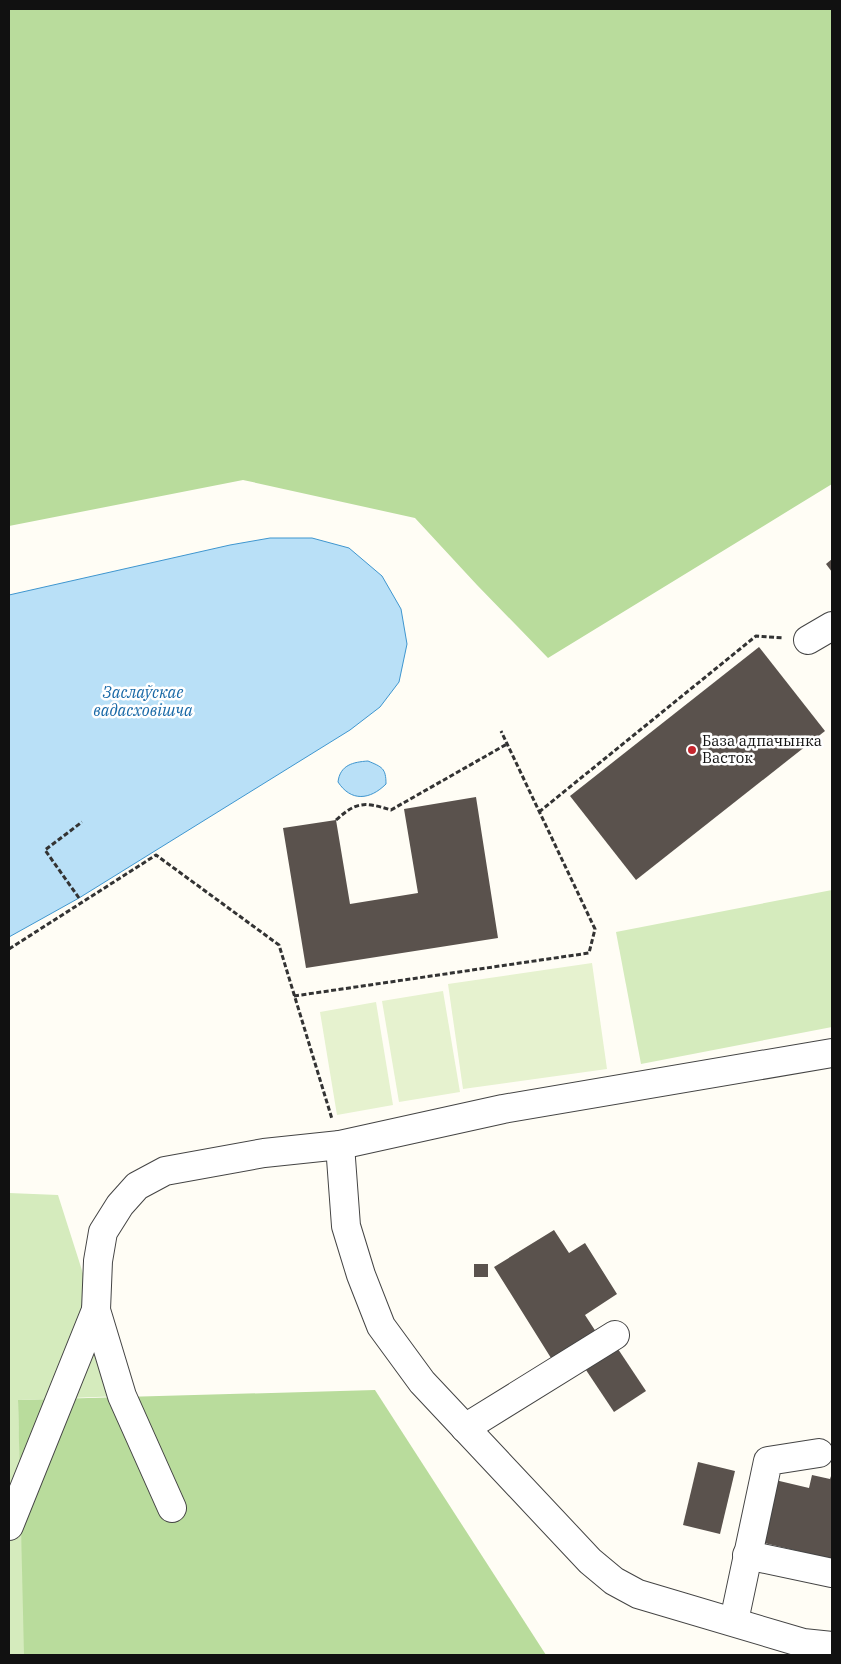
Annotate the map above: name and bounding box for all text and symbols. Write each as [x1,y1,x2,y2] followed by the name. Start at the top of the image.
[93,682,193,720] water label: Заслаўскае вадасховішча
[702,731,822,767] place label: База адпачынка Васток
[686,744,698,756] marker: База адпачынка Васток

